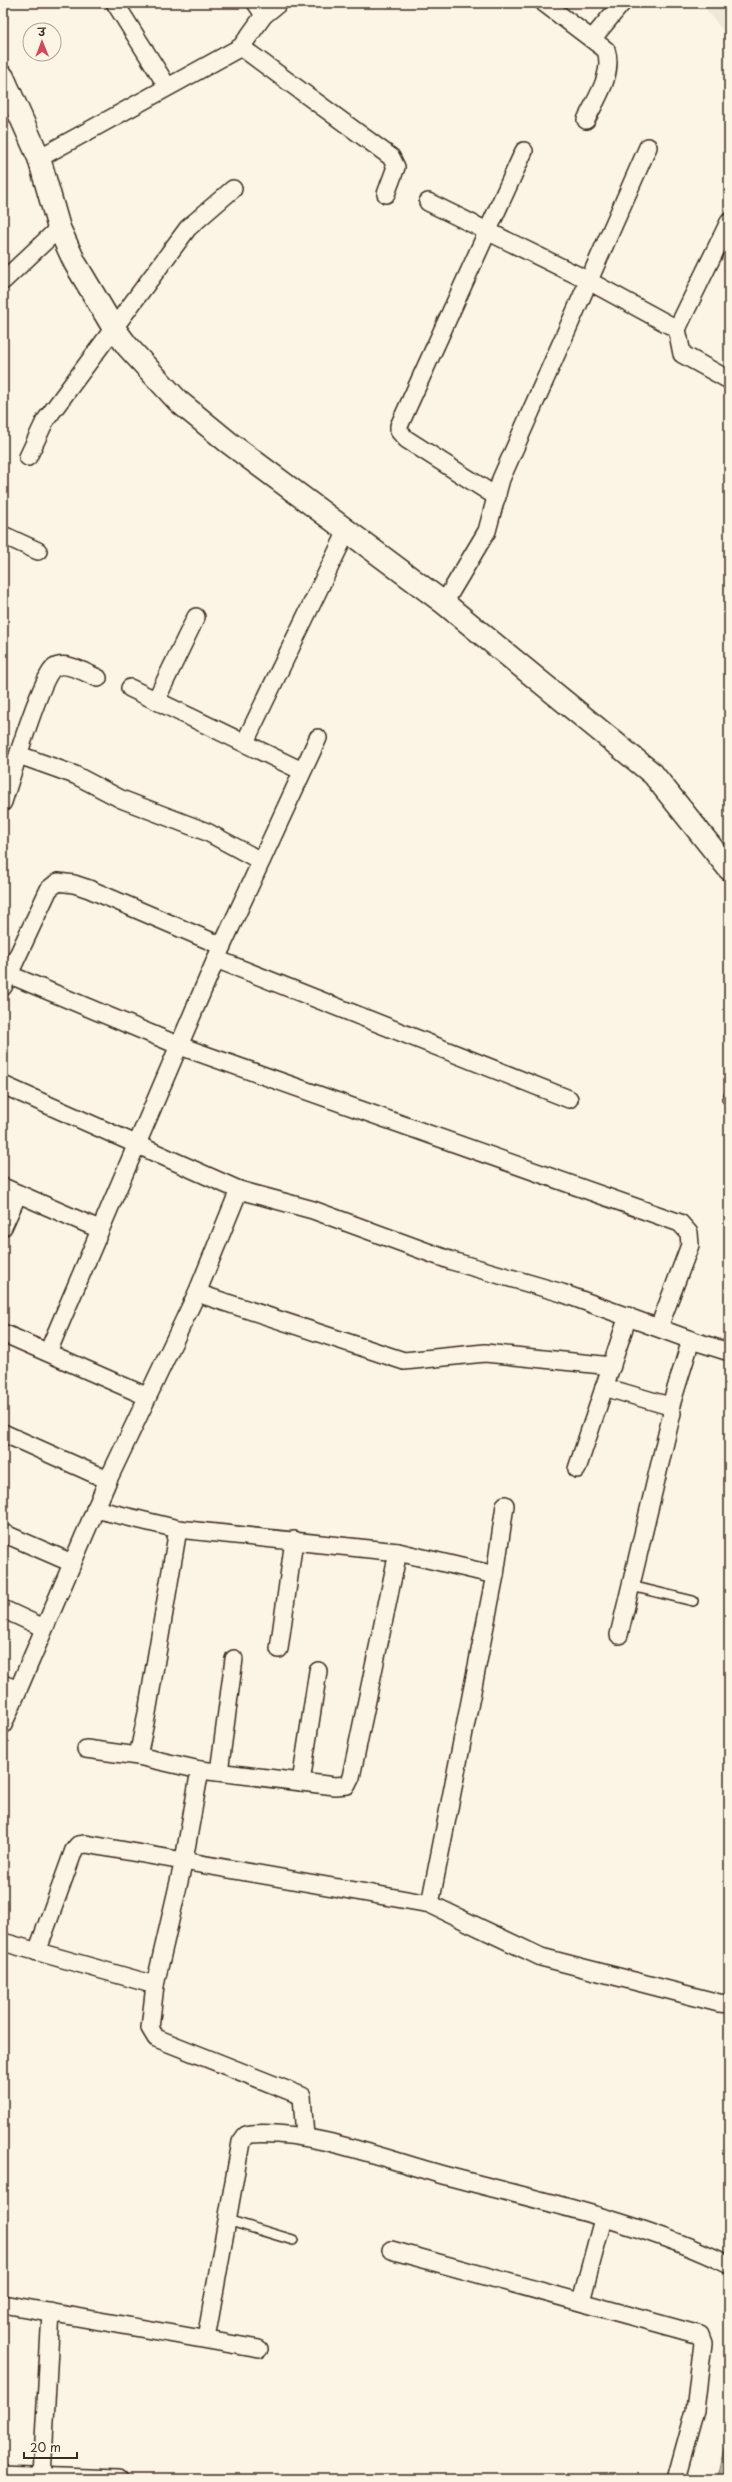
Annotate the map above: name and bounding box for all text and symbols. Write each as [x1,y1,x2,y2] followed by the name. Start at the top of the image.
[22,22,62,62] north arrow
[37,23,47,40] text: उ
[24,2434,77,2460] scale bar
[30,2438,61,2456] text: 20 m

